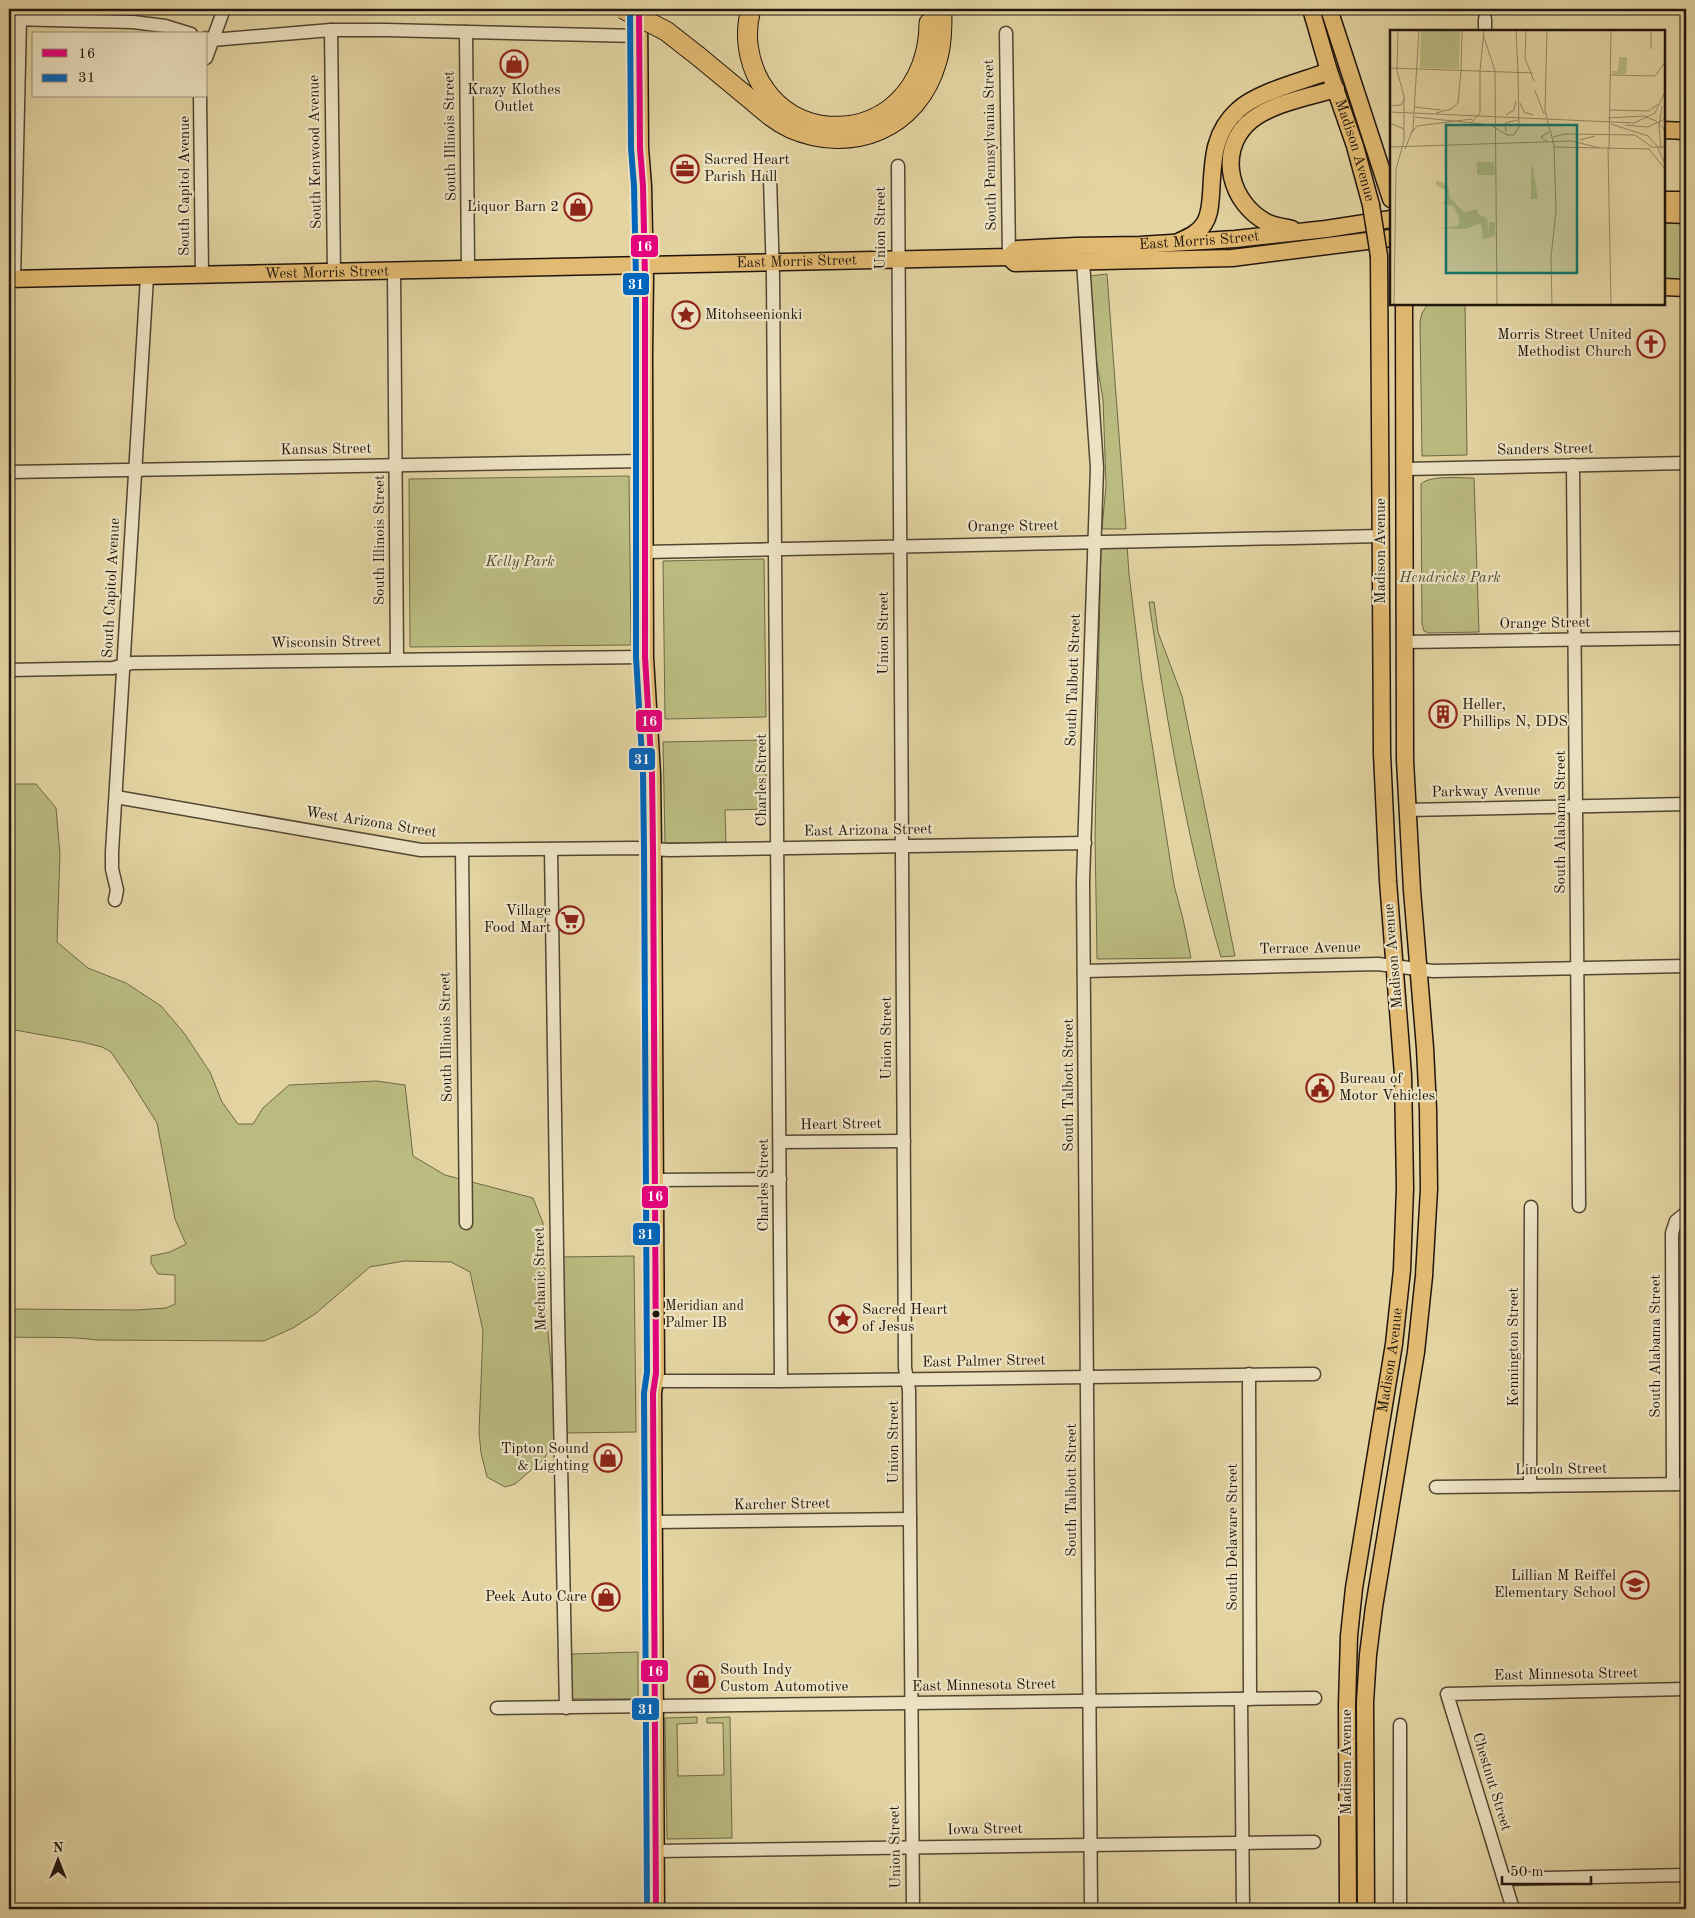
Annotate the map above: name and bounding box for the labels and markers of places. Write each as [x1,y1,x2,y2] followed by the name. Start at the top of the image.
[499,49,529,79] shop icon: Krazy Klothes Outlet
[467,83,561,115] place label: Krazy Klothes Outlet
[704,153,790,185] place label: Sacred Heart Parish Hall
[670,154,700,184] office icon: Sacred Heart Parish Hall
[563,192,593,222] shop icon: Liquor Barn 2
[467,200,559,215] place label: Liquor Barn 2
[671,300,701,330] place icon: Mitohseenionki
[705,308,802,323] place label: Mitohseenionki
[1497,328,1632,360] place label: Morris Street United Methodist Church
[1636,329,1666,359] church icon: Morris Street United Methodist Church
[1462,698,1568,730] place label: Heller, Phillips N, DDS
[1428,699,1458,729] building icon: Heller, Phillips N, DDS
[484,904,551,936] place label: Village Food Mart
[555,905,585,935] supermarket icon: Village Food Mart
[1339,1072,1435,1104] place label: Bureau of Motor Vehicles
[1305,1073,1335,1103] public building icon: Bureau of Motor Vehicles
[665,1299,744,1330] place label: Meridian and Palmer IB
[862,1303,948,1335] place label: Sacred Heart of Jesus
[828,1304,858,1334] place icon: Sacred Heart of Jesus
[651,1309,661,1319] marker: Meridian and Palmer IB
[501,1442,589,1474] place label: Tipton Sound & Lighting
[593,1443,623,1473] shop icon: Tipton Sound & Lighting
[1494,1569,1616,1601] place label: Lillian M Reiffel Elementary School
[1620,1570,1650,1600] school or university icon: Lillian M Reiffel Elementary School
[591,1582,621,1612] shop icon: Peek Auto Care
[485,1590,587,1605] place label: Peek Auto Care
[720,1663,848,1695] place label: South Indy Custom Automotive
[686,1664,716,1694] shop icon: South Indy Custom Automotive

